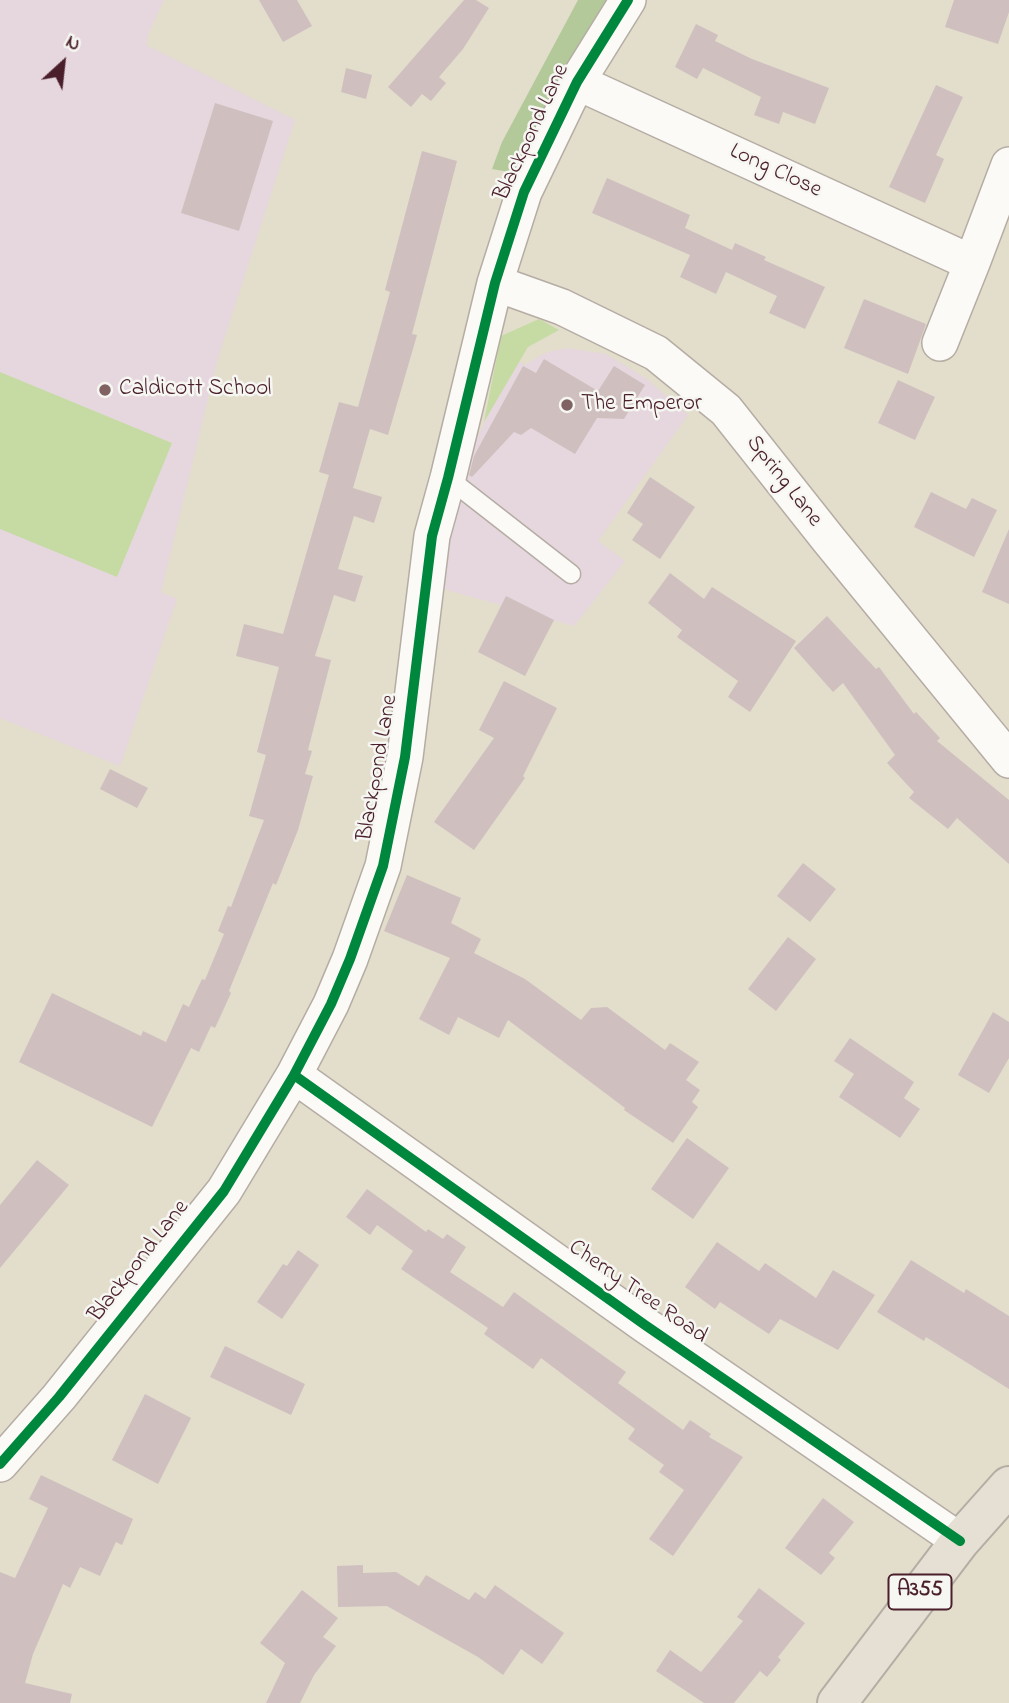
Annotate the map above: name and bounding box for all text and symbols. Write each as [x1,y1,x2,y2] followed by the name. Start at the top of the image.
[28,28,98,98] north arrow
[61,29,85,59] text: N
[489,60,577,206] street label: Blackpond Lane
[725,139,825,205] street label: Long Close
[119,376,271,404] place label: Caldicott School
[97,382,113,398] marker: Caldicott School
[581,391,702,419] place label: The Emperor
[559,397,575,413] marker: The Emperor
[739,431,827,533] street label: Spring Lane
[353,693,405,843] street label: Blackpond Lane
[84,1195,196,1329] street label: Blackpond Lane
[562,1235,712,1351] street label: Cherry Tree Road
[888,1574,951,1610] road number: A355

